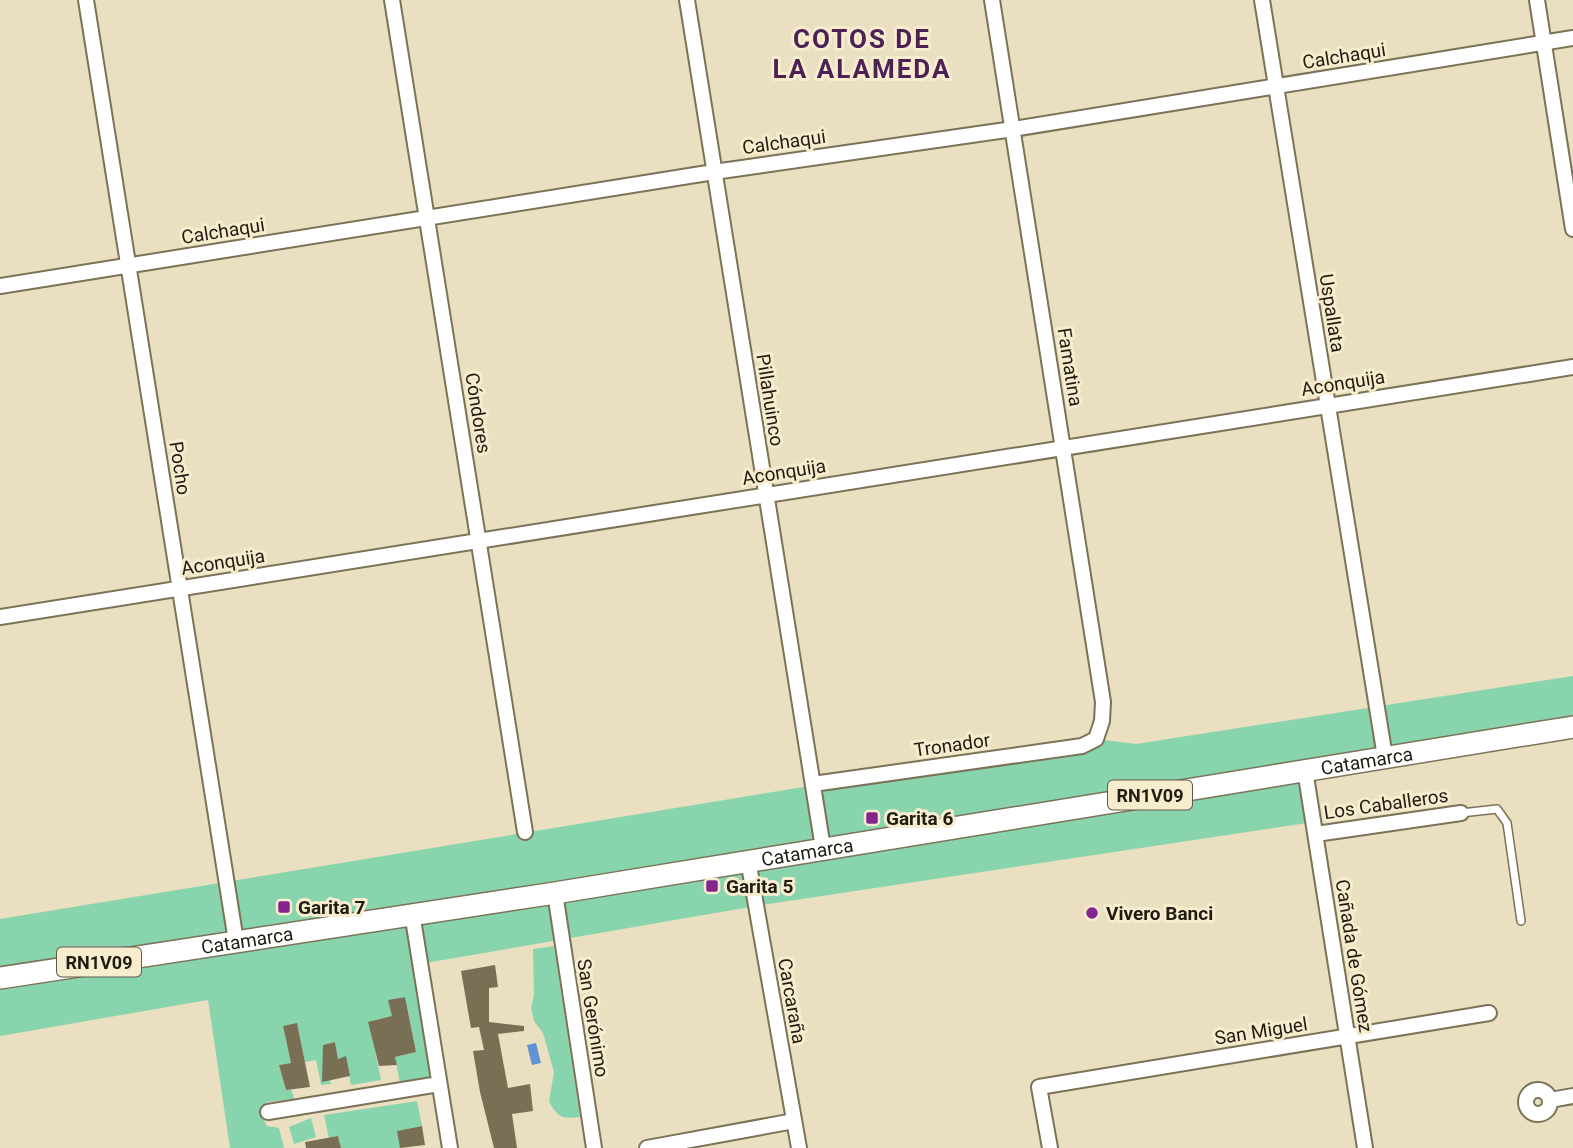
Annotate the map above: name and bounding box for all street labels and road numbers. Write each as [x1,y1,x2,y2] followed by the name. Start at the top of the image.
[1301,38,1387,74] street label: Calchaqui
[741,125,827,159] street label: Calchaqui
[180,213,266,249] street label: Calchaqui
[1314,272,1350,354] street label: Uspallata
[1052,326,1088,408] street label: Famatina
[751,352,789,448] street label: Pillahuinco
[1299,365,1387,401] street label: Aconquija
[460,371,496,455] street label: Cóndores
[164,440,196,496] street label: Pocho
[740,454,828,490] street label: Aconquija
[179,544,267,580] street label: Aconquija
[912,728,992,762] street label: Tronador
[1319,742,1414,779] street label: Catamarca
[1108,780,1192,810] road number: RN1V09
[1322,784,1450,824] street label: Los Caballeros
[760,833,855,871] street label: Catamarca
[1331,878,1377,1034] street label: Cañada de Gómez
[199,922,295,959] street label: Catamarca
[57,947,141,976] road number: RN1V09
[773,956,811,1046] street label: Carcaraña
[572,957,614,1079] street label: San Gerónimo
[1213,1012,1309,1050] street label: San Miguel

